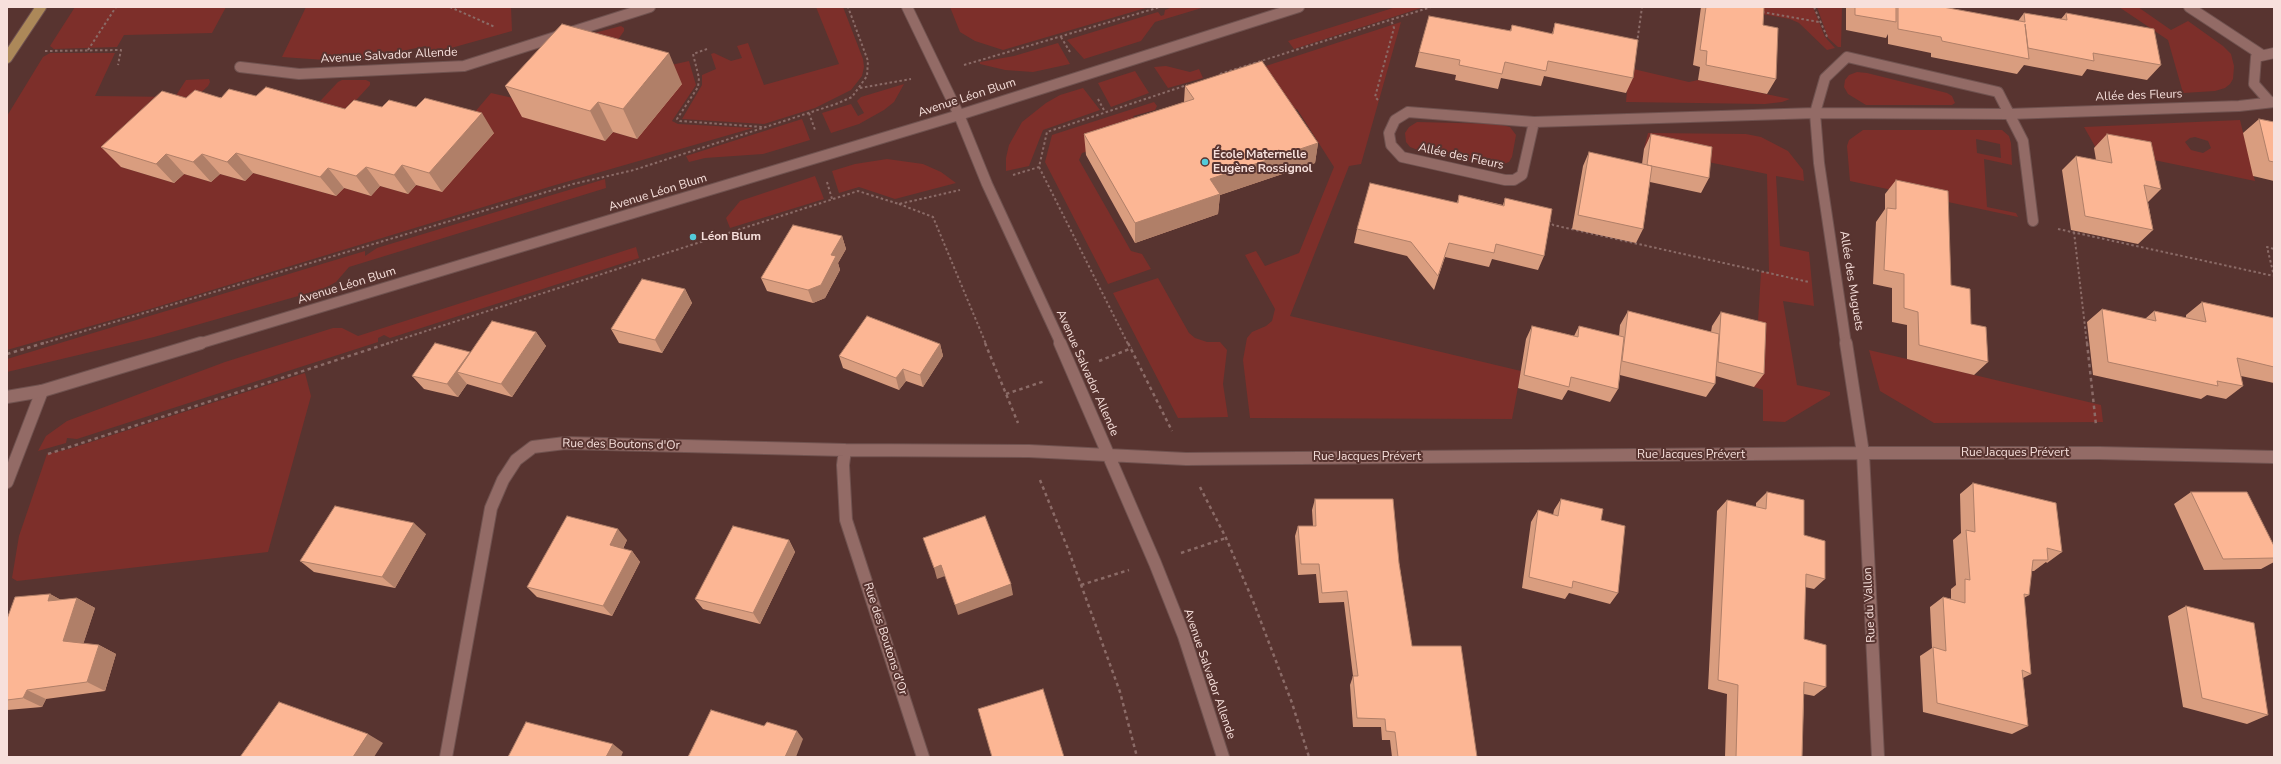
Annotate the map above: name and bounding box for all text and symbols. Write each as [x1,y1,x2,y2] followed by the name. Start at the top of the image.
[320,45,458,67] street label: Avenue Salvador Allende
[916,75,1018,121] street label: Avenue Léon Blum
[2095,87,2183,105] street label: Allée des Fleurs
[1417,141,1505,173] street label: Allée des Fleurs
[1213,148,1312,176] place label: École Maternelle Eugène Rossignol
[1200,157,1210,167] marker: École Maternelle Eugène Rossignol
[607,171,709,215] street label: Avenue Léon Blum
[701,230,761,244] place label: Léon Blum
[1836,230,1866,332] street label: Allée des Muguets
[688,232,698,242] marker: Léon Blum
[296,264,398,308] street label: Avenue Léon Blum
[1053,308,1121,438] street label: Avenue Salvador Allende
[562,437,680,453] street label: Rue des Boutons d'Or
[1961,446,2069,460] street label: Rue Jacques Prévert
[1637,448,1745,462] street label: Rue Jacques Prévert
[1313,450,1421,464] street label: Rue Jacques Prévert
[1861,567,1879,643] street label: Rue du Vallon
[860,581,910,697] street label: Rue des Boutons d'Or
[1180,607,1238,741] street label: Avenue Salvador Allende

